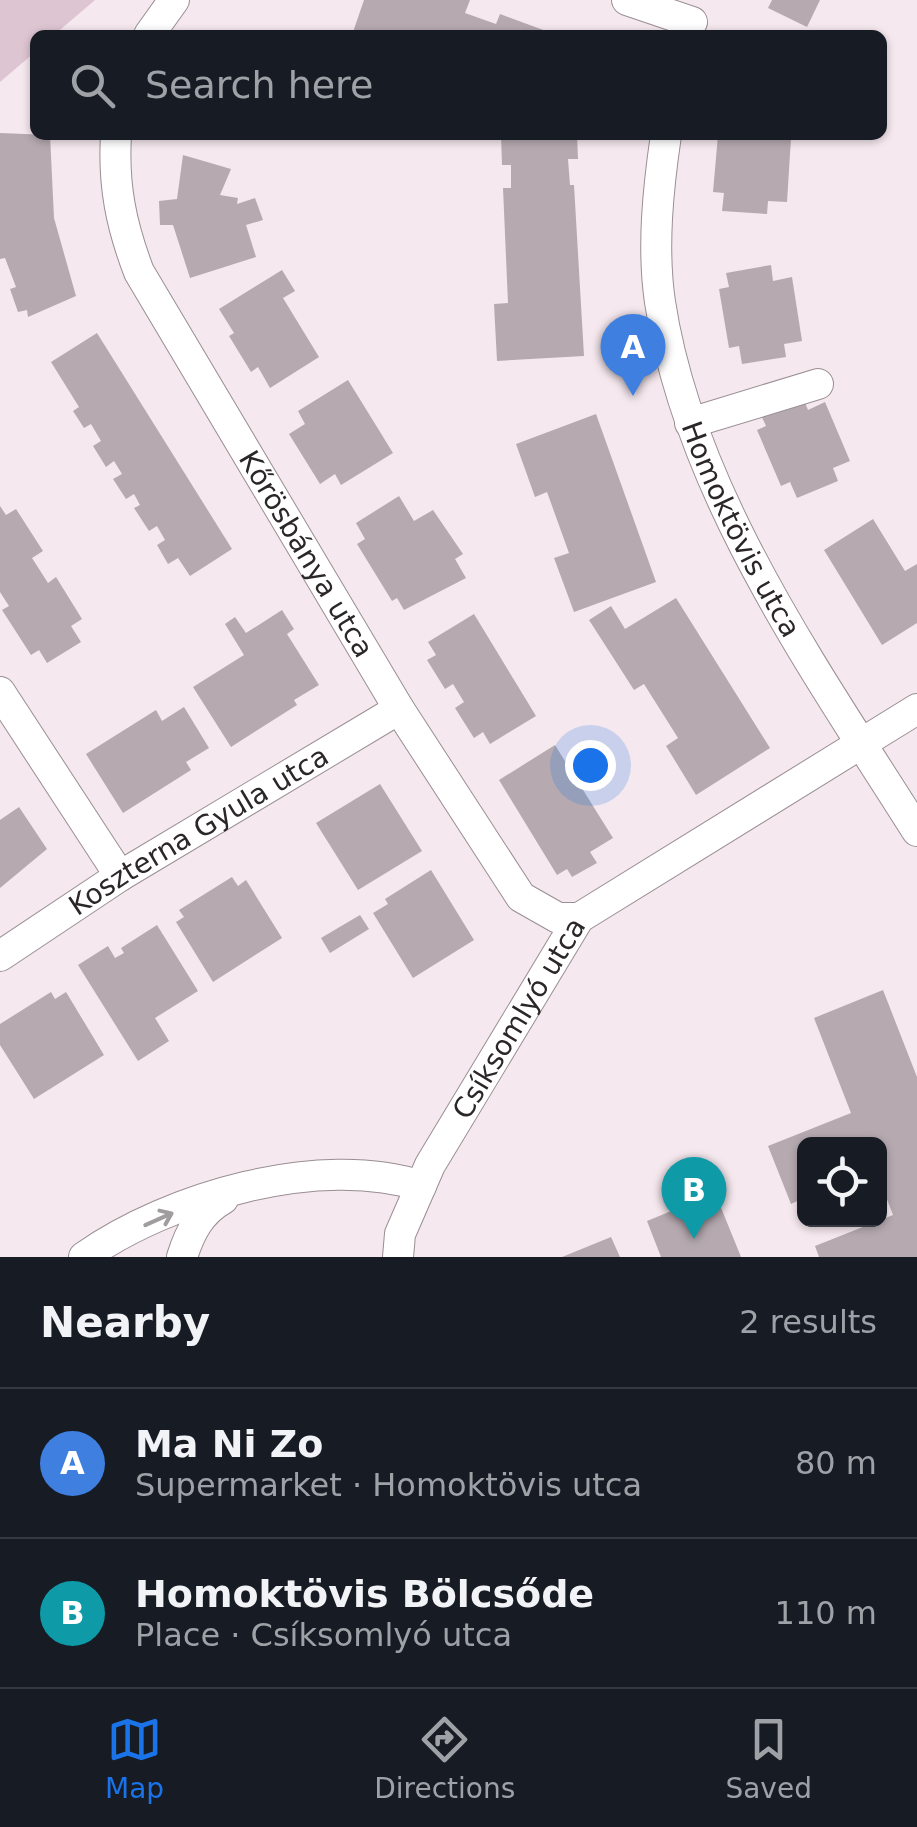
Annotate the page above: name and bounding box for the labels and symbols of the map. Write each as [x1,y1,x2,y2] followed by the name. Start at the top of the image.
[600,314,666,396] pin: A
[675,417,808,643] street label: Homoktövis utca
[232,444,381,663] street label: Kőrösbánya utca
[63,739,334,922] street label: Koszterna Gyula utca
[565,740,616,791] your location
[445,911,592,1125] street label: Csíksomlyó utca
[662,1156,726,1239] pin: B
[143,1209,174,1227] one-way arrow

